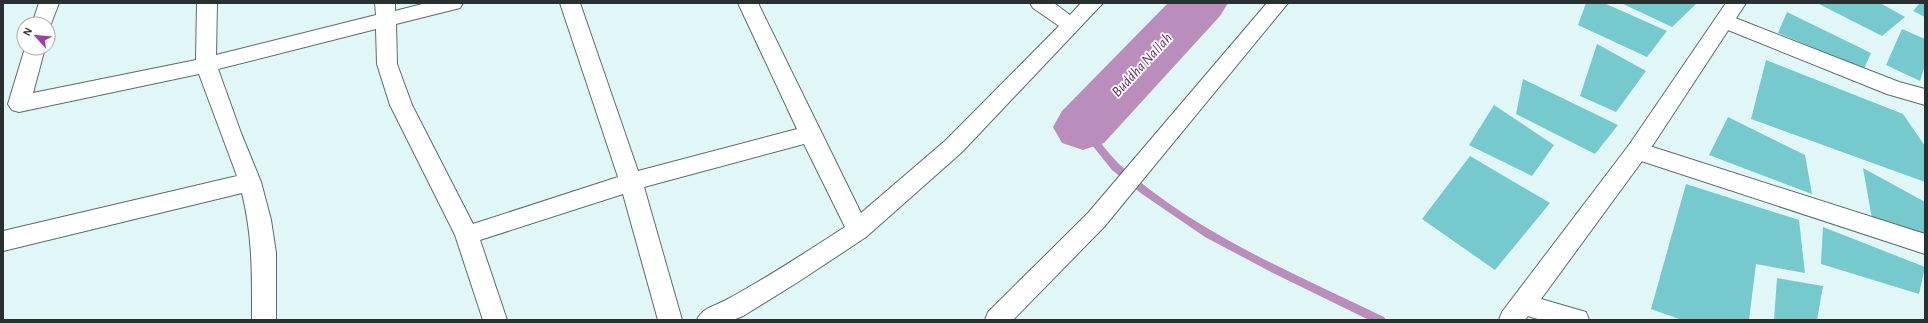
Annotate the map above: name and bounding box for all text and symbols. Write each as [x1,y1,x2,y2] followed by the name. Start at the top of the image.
[16,16,56,56] north arrow
[21,26,34,38] text: N
[1109,30,1175,100] water label: Buddha Nallah

